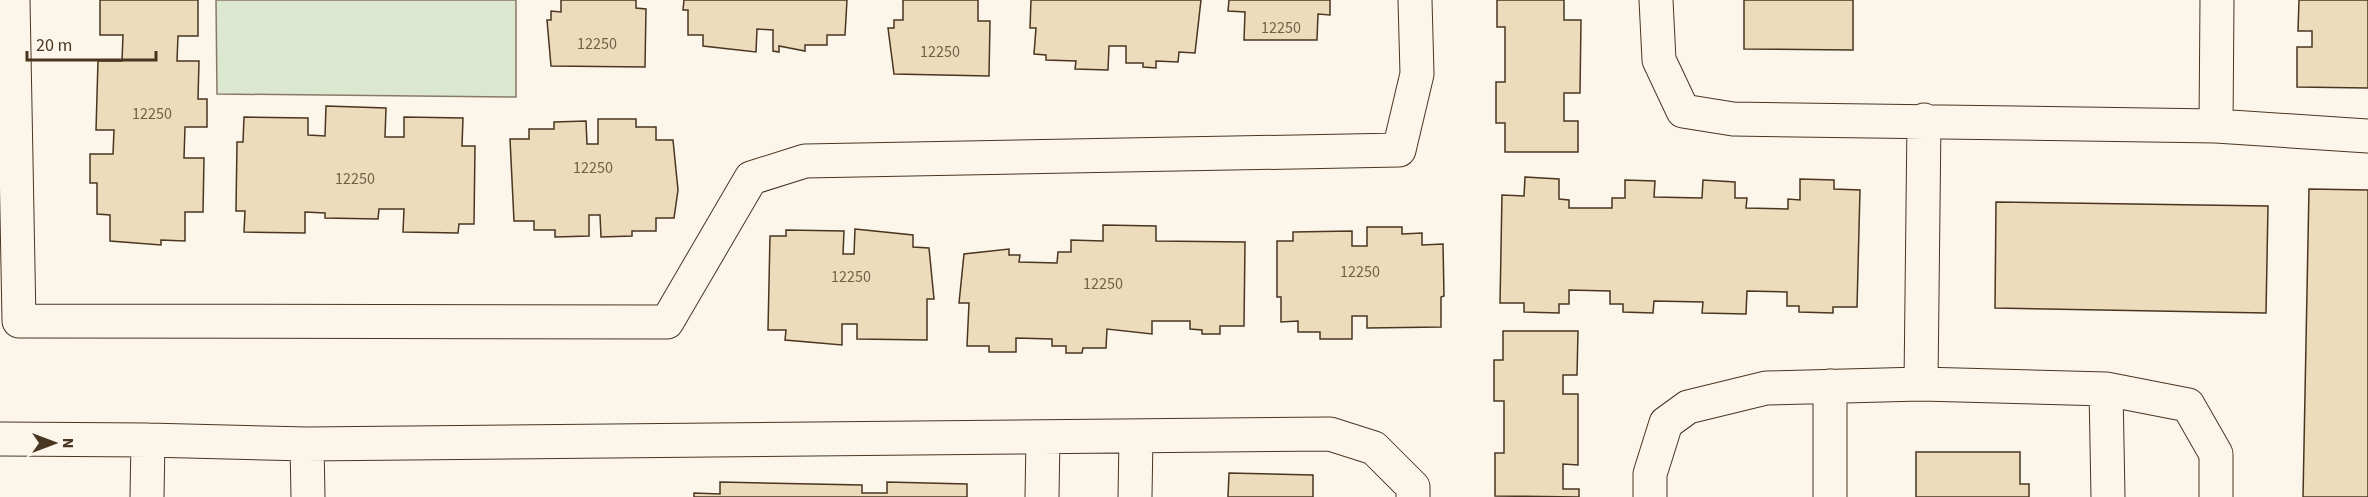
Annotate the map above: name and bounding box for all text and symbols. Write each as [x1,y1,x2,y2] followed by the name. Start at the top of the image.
[1261,17,1301,39] house number: 12250
[27,24,156,62] scale bar
[36,33,72,58] text: 20 m
[577,33,617,55] house number: 12250
[920,41,960,63] house number: 12250
[132,103,172,125] house number: 12250
[573,157,613,179] house number: 12250
[335,168,375,190] house number: 12250
[1340,261,1380,283] house number: 12250
[831,266,871,288] house number: 12250
[1083,273,1123,295] house number: 12250
[24,413,84,473] north arrow
[57,438,79,448] text: N

